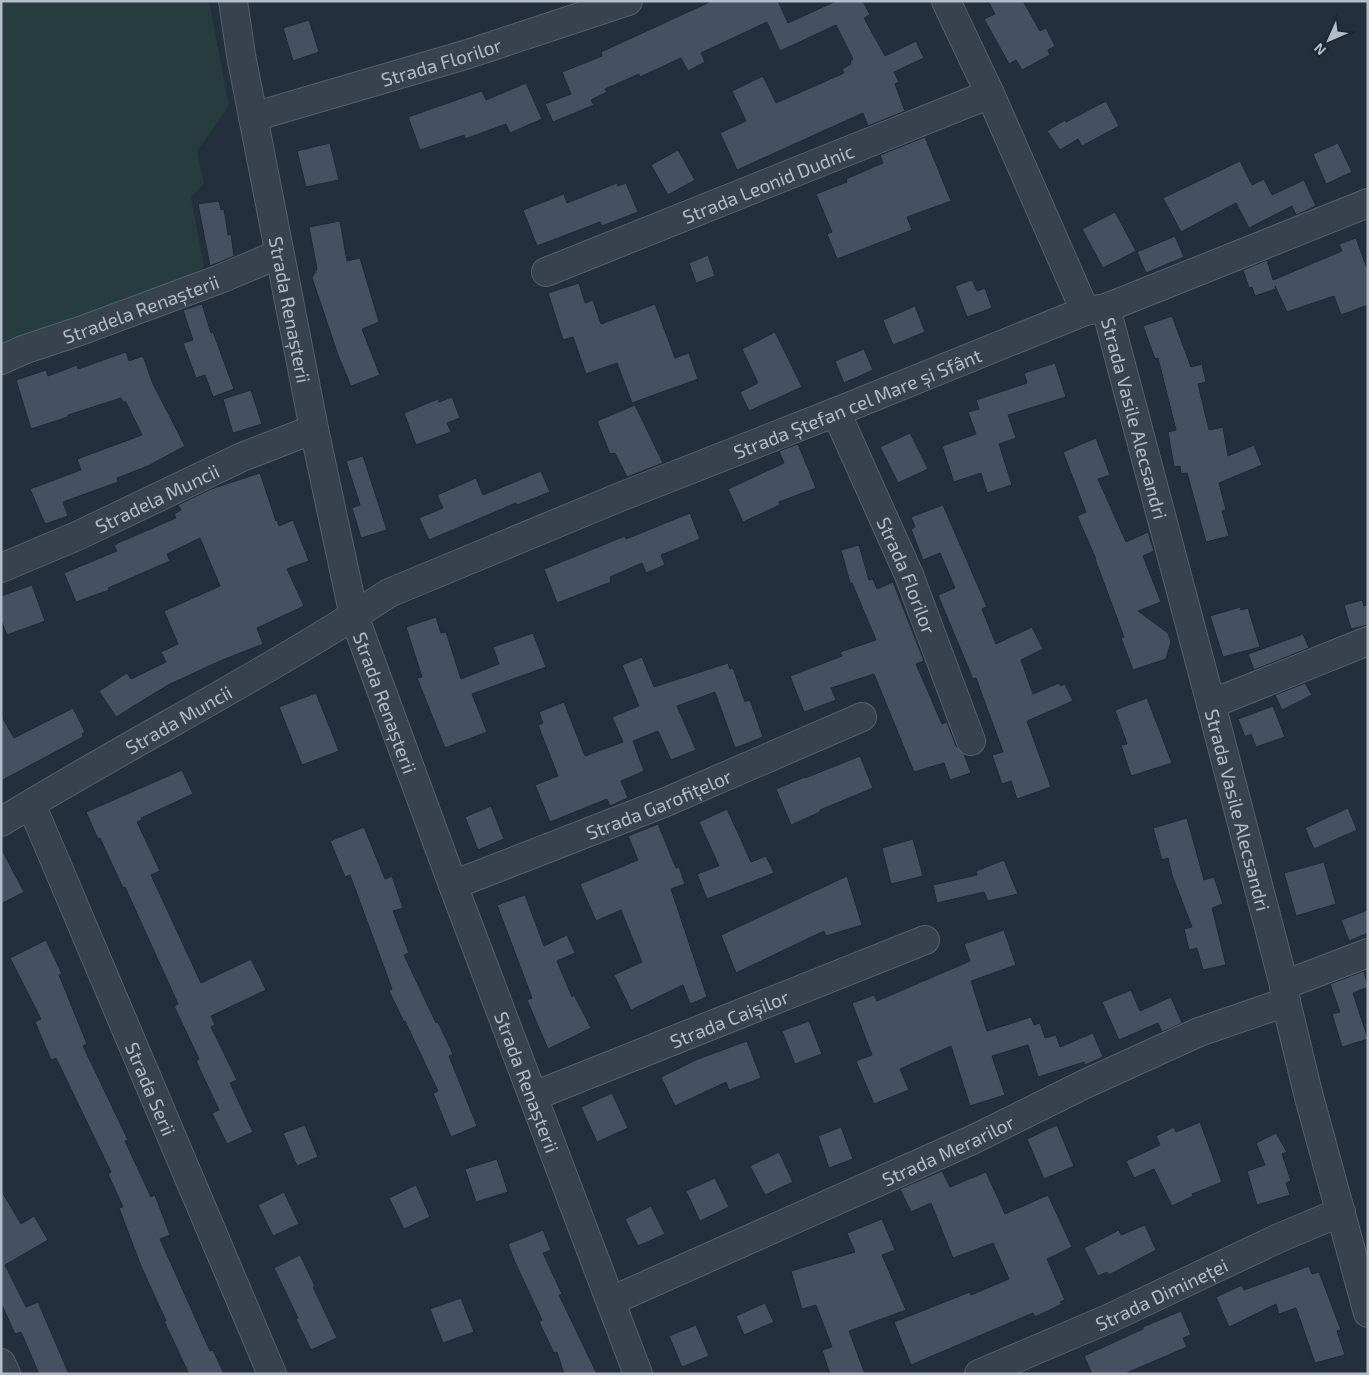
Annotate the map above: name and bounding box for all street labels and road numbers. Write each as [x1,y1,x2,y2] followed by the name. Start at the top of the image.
[378,32,504,90] street label: Strada Florilor
[679,138,857,228] street label: Strada Leonid Dudnic
[265,234,316,385] street label: Strada Renașterii
[60,269,222,347] street label: Stradela Renașterii
[1097,315,1173,522] street label: Strada Vasile Alecsandri
[730,343,985,463] street label: Strada Ștefan cel Mare și Sfânt
[91,458,223,537] street label: Stradela Muncii
[873,513,941,637] street label: Strada Florilor
[349,629,422,776] street label: Strada Renașterii
[121,680,236,758] street label: Strada Muncii
[1201,706,1276,913] street label: Strada Vasile Alecsandri
[583,763,735,844] street label: Strada Garofițelor
[666,984,792,1052] street label: Strada Caișilor
[490,1008,565,1156] street label: Strada Renașterii
[121,1038,181,1139] street label: Strada Serii
[878,1109,1018,1190] street label: Strada Merarilor
[1092,1253,1231,1335] street label: Strada Dimineței

